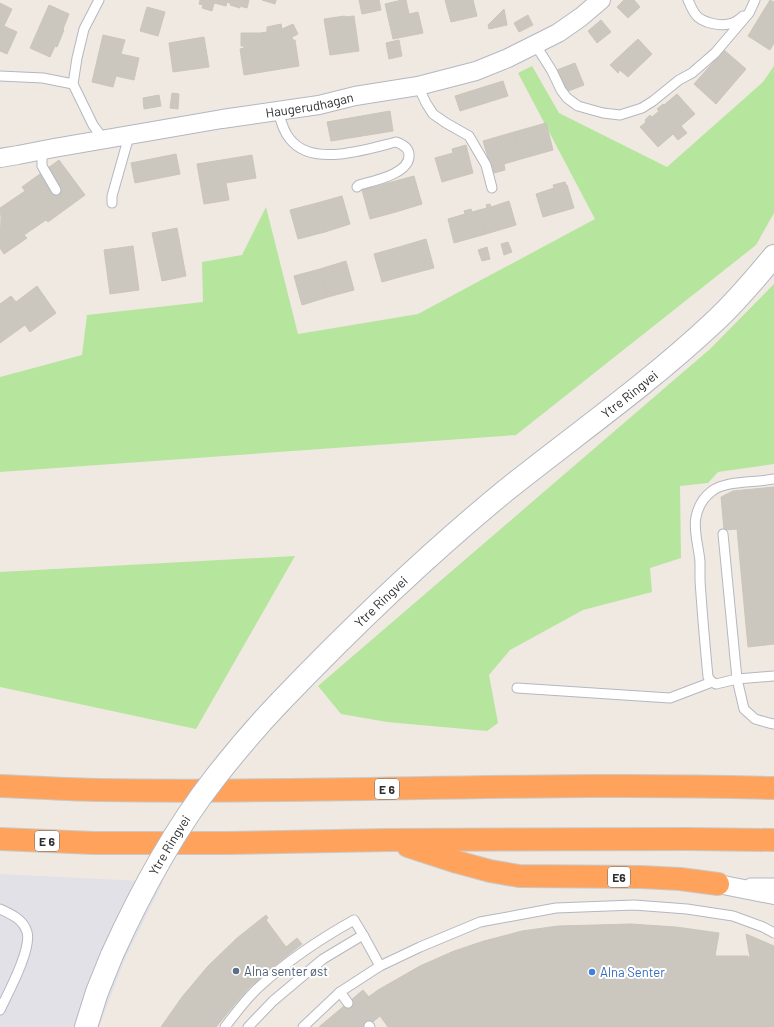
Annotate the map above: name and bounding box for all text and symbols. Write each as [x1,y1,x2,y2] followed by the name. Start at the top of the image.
[264,89,355,121] street label: Haugerudhagan
[598,367,661,421] street label: Ytre Ringvei
[351,572,411,631] street label: Ytre Ringvei
[375,779,399,799] road number: E 6
[145,812,194,878] street label: Ytre Ringvei
[35,831,59,851] road number: E 6
[608,867,630,887] road number: E6
[244,963,328,979] place label: Alna senter øst
[600,964,665,980] place label: Alna Senter
[231,966,241,976] marker: Alna senter øst
[587,967,597,977] marker: Alna Senter

